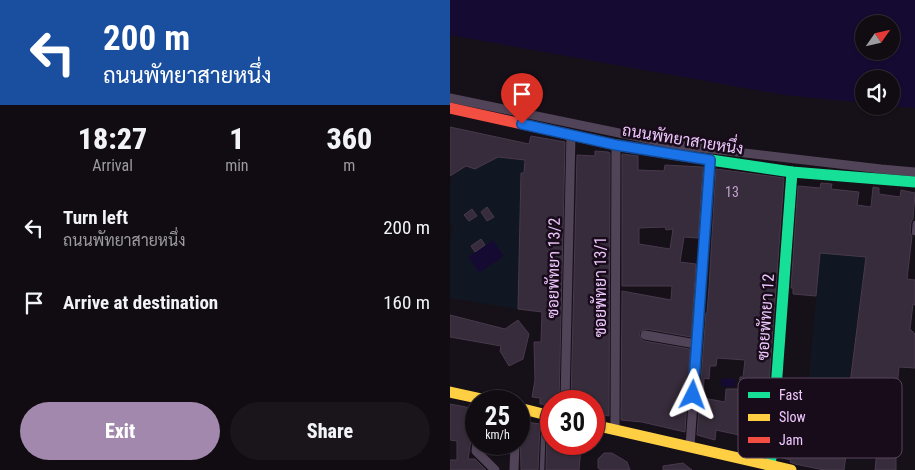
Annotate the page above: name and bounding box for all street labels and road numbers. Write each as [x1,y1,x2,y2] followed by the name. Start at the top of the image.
[621,116,746,158] street label: ถนนพัทยาสายหนึ่ง
[542,217,564,318] street label: ซอยพัทยา 13/2
[590,237,610,337] street label: ซอยพัทยา 13/1
[752,273,778,361] street label: ซอยพัทยา 12

